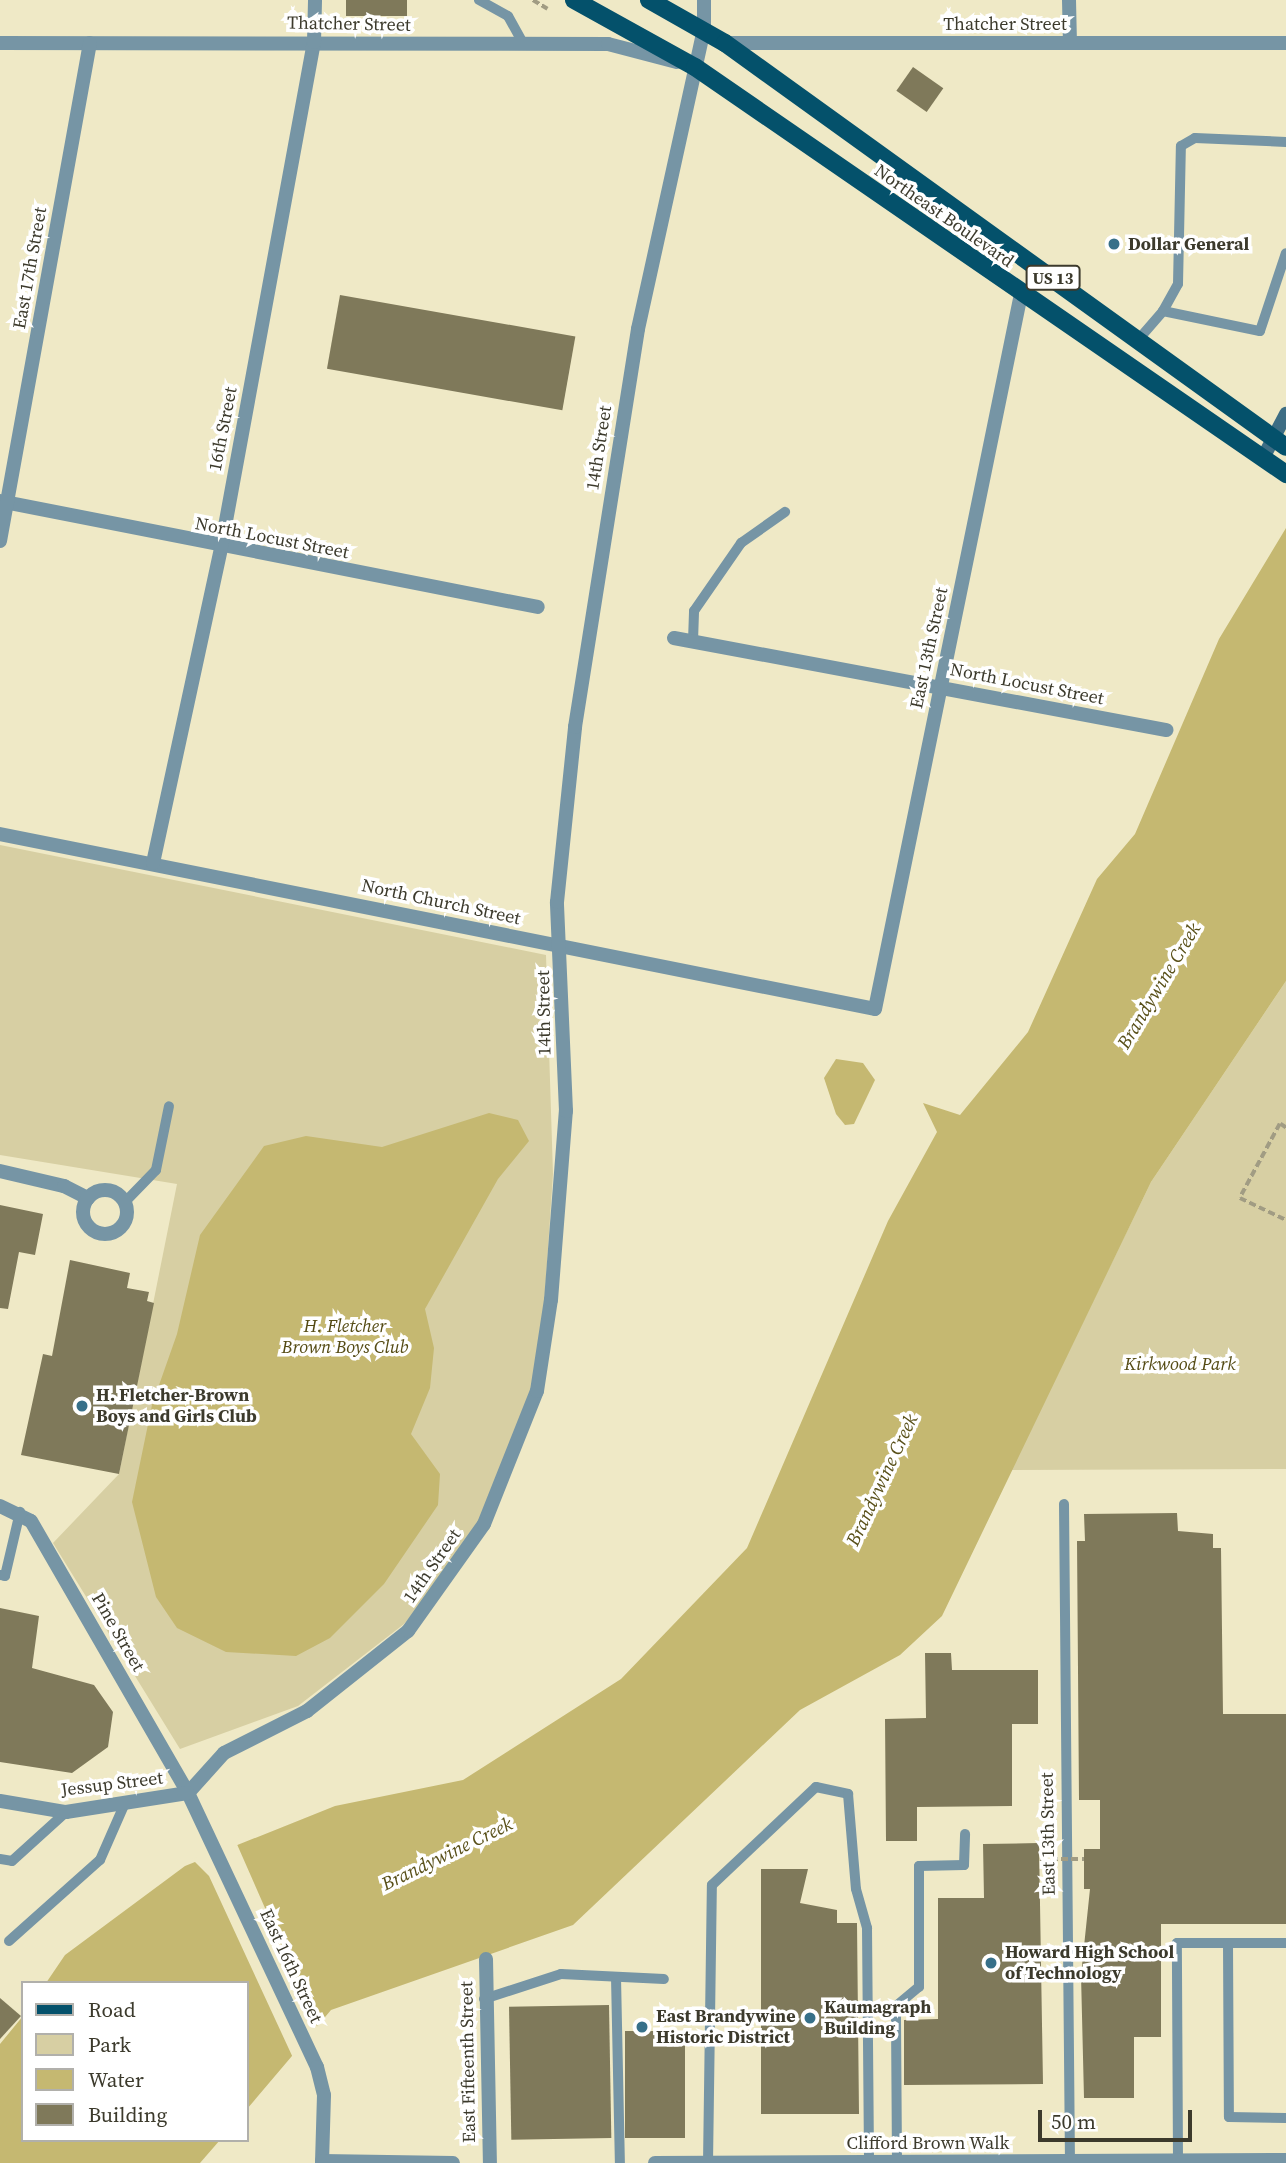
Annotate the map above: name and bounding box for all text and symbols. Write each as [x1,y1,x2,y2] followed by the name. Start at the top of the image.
[287,12,411,36] street label: Thatcher Street
[943,13,1067,35] street label: Thatcher Street
[870,160,1018,272] street label: Northeast Boulevard
[9,205,51,331] street label: East 17th Street
[1128,233,1249,255] place label: Dollar General
[1106,236,1122,252] marker: Dollar General
[1025,266,1081,290] road number: US 13
[204,385,242,473] street label: 16th Street
[582,404,616,492] street label: 14th Street
[193,513,351,563] street label: North Locust Street
[906,585,952,711] street label: East 13th Street
[948,659,1106,709] street label: North Locust Street
[360,875,522,929] street label: North Church Street
[1112,919,1206,1053] water label: Brandywine Creek
[532,970,556,1056] street label: 14th Street
[282,1316,408,1358] park label: H. Fletcher Brown Boys Club
[1124,1353,1236,1375] park label: Kirkwood Park
[96,1385,257,1428] place label: H. Fletcher-Brown Boys and Girls Club
[74,1398,90,1414] marker: H. Fletcher-Brown Boys and Girls Club
[841,1410,923,1550] water label: Brandywine Creek
[399,1525,465,1607] street label: 14th Street
[87,1589,149,1675] street label: Pine Street
[60,1767,164,1801] street label: Jessup Street
[1036,1772,1060,1896] street label: East 13th Street
[378,1812,516,1896] water label: Brandywine Creek
[255,1906,327,2026] street label: East 16th Street
[1005,1942,1174,1984] place label: Howard High School of Technology
[983,1955,999,1971] marker: Howard High School of Technology
[21,1981,248,2142] legend
[456,1981,480,2143] street label: East Fifteenth Street
[88,1995,136,2024] text: Road
[824,1997,931,2039] place label: Kaumagraph Building
[656,2006,796,2048] place label: East Brandywine Historic District
[802,2010,818,2026] marker: Kaumagraph Building
[634,2019,650,2035] marker: East Brandywine Historic District
[88,2030,131,2059] text: Park
[88,2065,144,2094] text: Water
[1041,2096,1195,2140] scale bar
[88,2100,167,2129] text: Building
[1051,2107,1096,2136] text: 50 m
[846,2132,1010,2154] street label: Clifford Brown Walk

